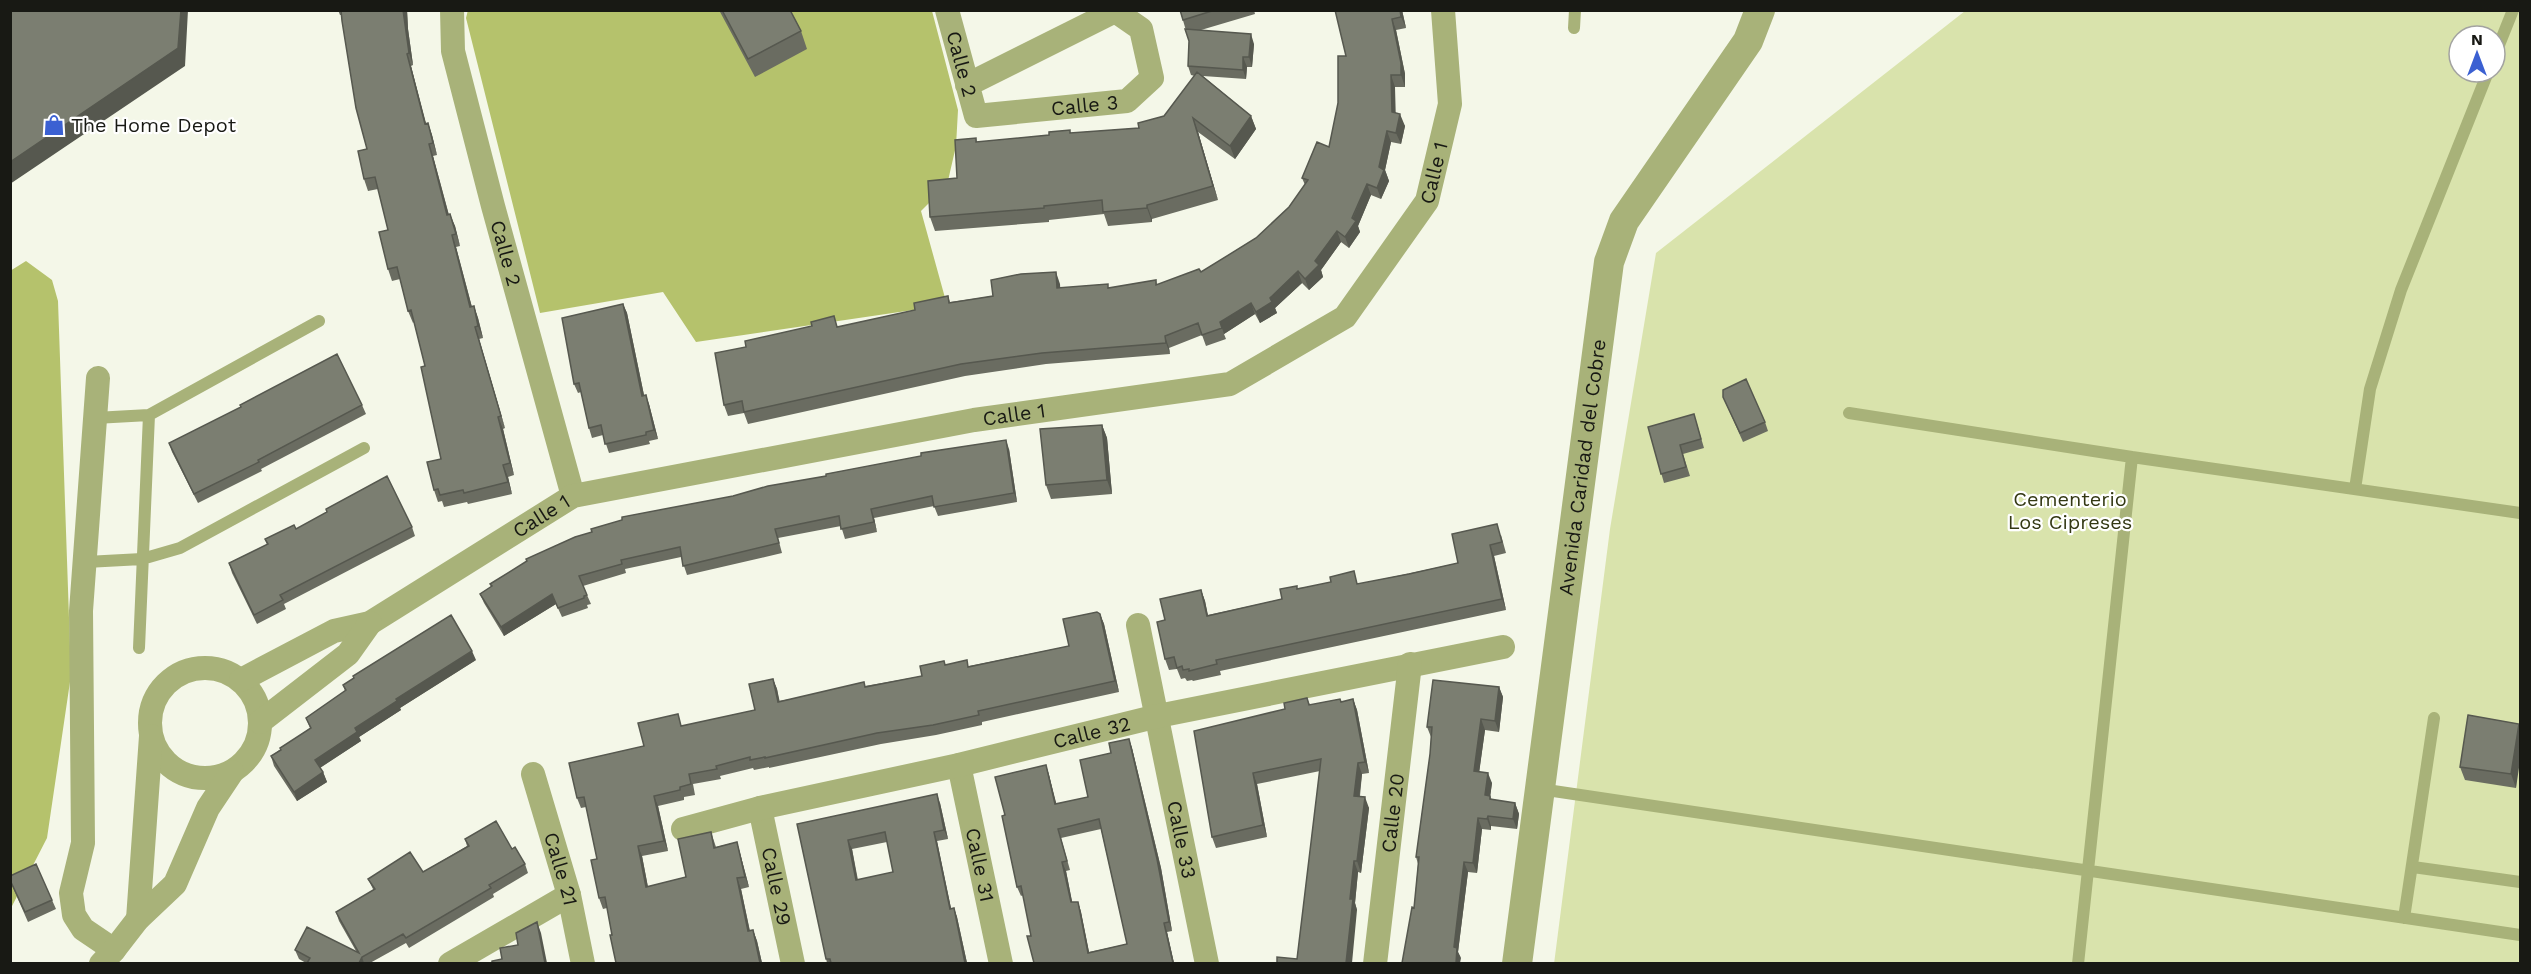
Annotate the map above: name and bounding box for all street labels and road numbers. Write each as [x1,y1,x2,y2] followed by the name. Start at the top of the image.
[941,28,982,100] street label: Calle 2
[1050,90,1119,120] street label: Calle 3
[1415,140,1453,206] street label: Calle 1
[485,217,527,289] street label: Calle 2
[1553,338,1611,597] street label: Avenida Caridad del Cobre
[981,398,1047,431] street label: Calle 1
[508,489,574,543] street label: Calle 1
[1050,711,1133,753] street label: Calle 32
[1376,772,1409,854] street label: Calle 20
[1162,798,1201,881] street label: Calle 33
[961,826,1000,904] street label: Calle 31
[539,829,583,908] street label: Calle 21
[757,845,797,928] street label: Calle 29

